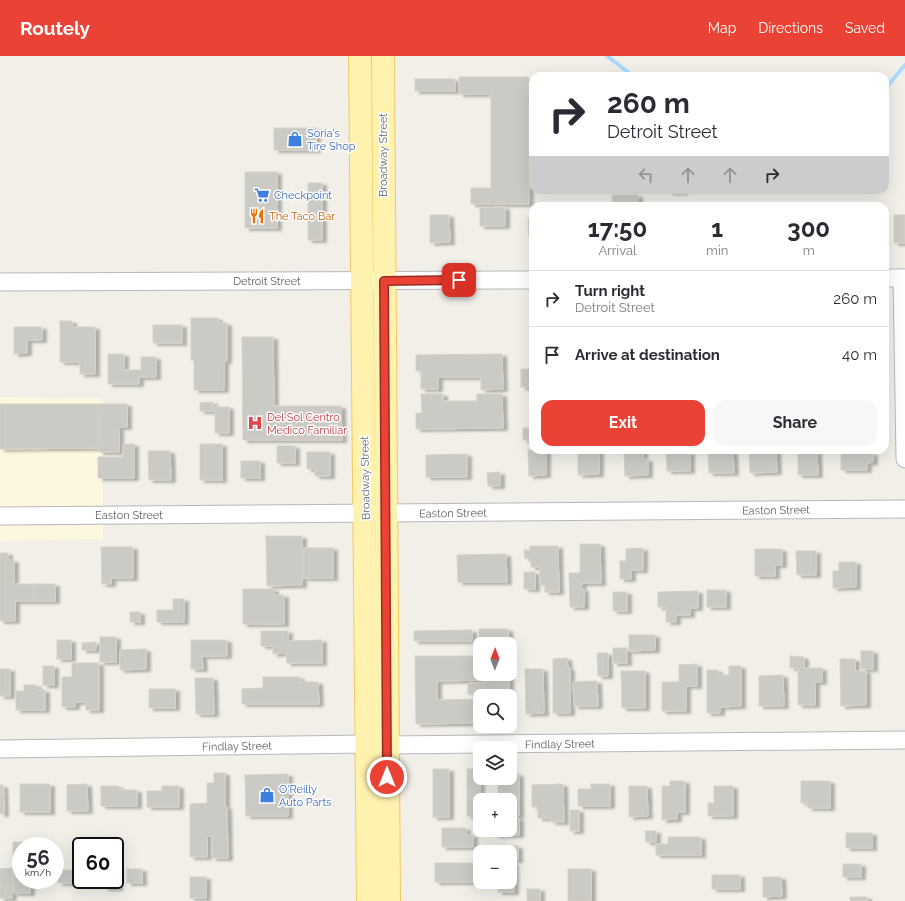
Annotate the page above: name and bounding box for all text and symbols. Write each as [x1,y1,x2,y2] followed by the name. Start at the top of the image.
[20,17,90,39] text: Routely
[708,20,736,36] text: Map
[758,20,823,36] text: Directions
[845,20,885,36] text: Saved
[607,87,690,120] text: 260 m
[541,88,593,140] icon: right
[377,113,390,197] street label: Broadway Street
[607,121,718,142] text: Detroit Street
[307,127,356,153] place label: Soria's Tire Shop
[286,130,304,148] shop icon: Soria's Tire Shop
[635,164,657,186] icon: left
[677,164,699,186] icon: ahead
[719,164,741,186] icon: ahead
[761,164,783,186] icon: right
[253,186,271,204] supermarket icon: Checkpoint
[274,189,332,202] place label: Checkpoint
[248,207,266,225] restaurant icon: The Taco Bar
[269,210,335,223] place label: The Taco Bar
[588,214,647,243] text: 17:50
[711,214,723,243] text: 1
[787,214,830,243] text: 300
[598,243,637,258] text: Arrival
[706,243,728,258] text: min
[803,243,815,258] text: m
[442,263,476,297] pin
[448,269,470,291] icon: arrive
[233,275,301,288] street label: Detroit Street
[575,282,645,300] text: Turn right
[541,288,563,310] icon: right
[833,290,877,308] text: 260 m
[575,300,655,315] text: Detroit Street
[541,344,563,366] icon: arrive
[575,346,720,364] text: Arrive at destination
[842,346,877,364] text: 40 m
[541,400,705,446] button: Exit
[713,400,877,446] button: Share
[267,411,347,437] place label: Del Sol Centro Medico Familiar
[246,414,264,432] hospital icon: Del Sol Centro Medico Familiar
[358,436,373,520] street label: Broadway Street
[742,503,810,518] street label: Easton Street
[419,506,487,521] street label: Easton Street
[95,509,163,522] street label: Easton Street
[473,637,517,681] north arrow
[473,637,517,889] map controls
[473,689,517,733] button: search
[525,737,595,752] street label: Findlay Street
[202,739,272,754] street label: Findlay Street
[473,741,517,785] button: layers
[366,756,408,798] position arrow
[279,783,331,809] place label: O'Reilly Auto Parts
[258,786,276,804] shop icon: O'Reilly Auto Parts
[473,793,517,837] button: +
[72,837,124,889] speed limit sign: 60
[473,845,517,889] button: −
[26,846,50,870] text: 56
[25,867,51,878] text: km/h

